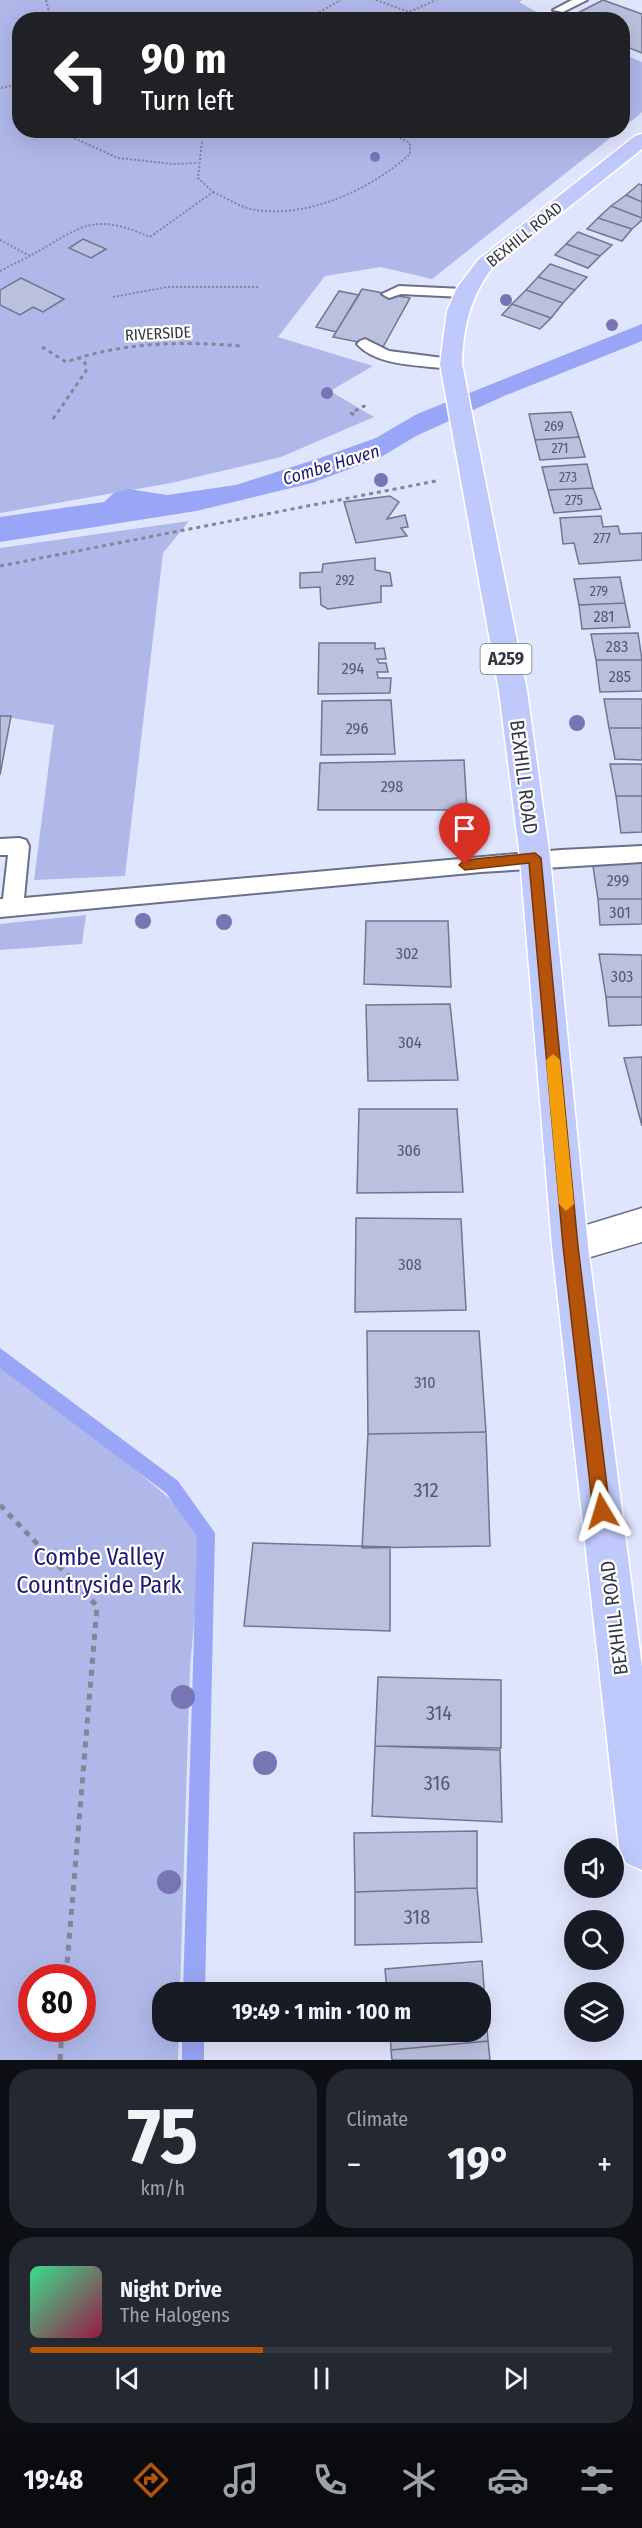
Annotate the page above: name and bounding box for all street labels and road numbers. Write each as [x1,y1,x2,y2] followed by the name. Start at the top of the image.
[483,198,566,271] street label: BEXHILL ROAD
[125,322,192,345] street label: RIVERSIDE
[480,644,532,674] road number: A259
[505,718,543,836] street label: BEXHILL ROAD
[595,1559,633,1677] street label: BEXHILL ROAD

